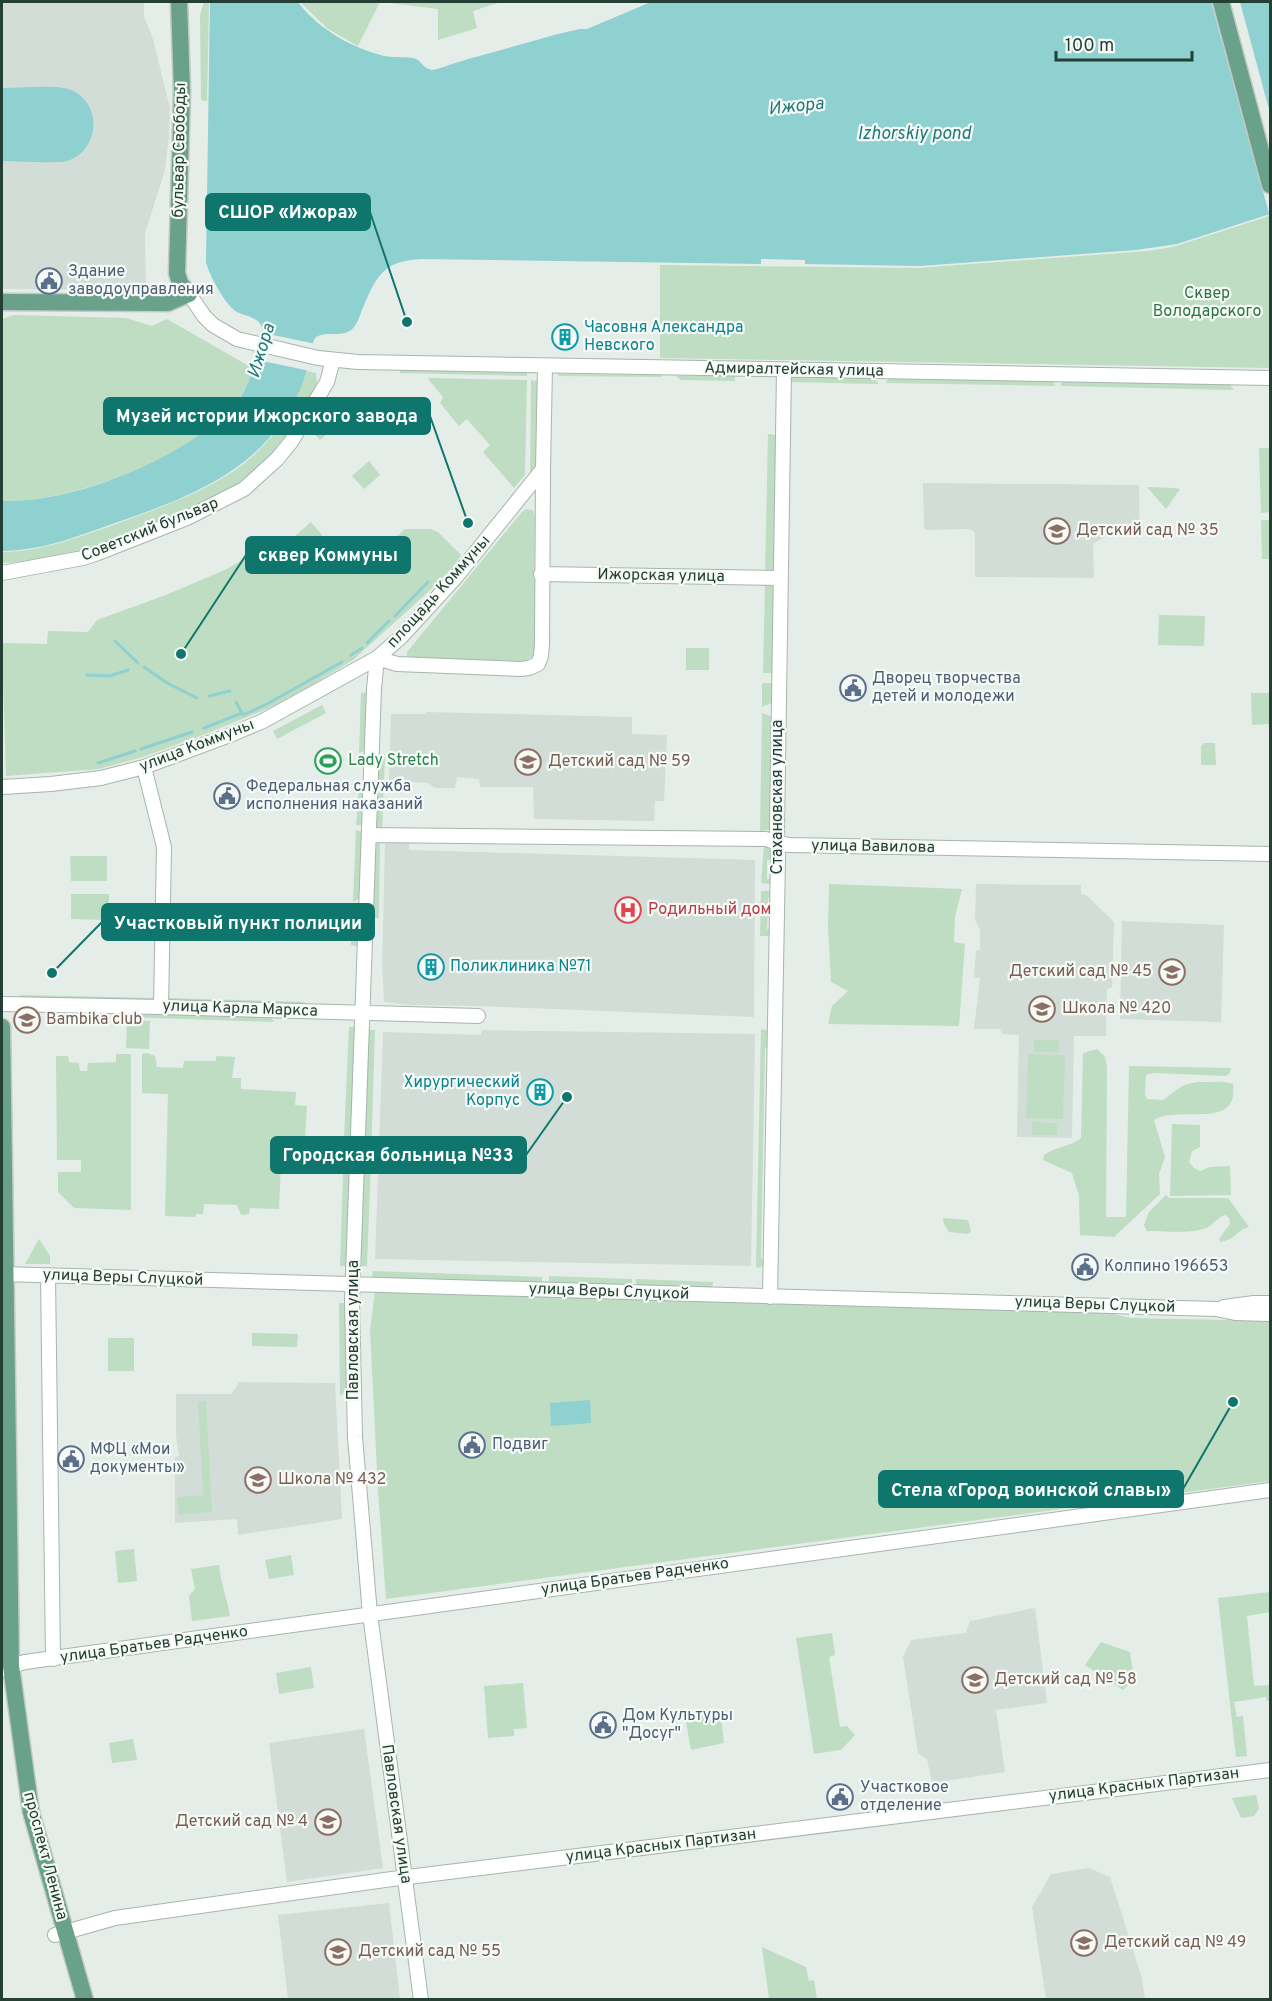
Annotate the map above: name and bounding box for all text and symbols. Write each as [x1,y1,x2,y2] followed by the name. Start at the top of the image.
[1056,24,1192,62] scale bar
[1065,35,1114,58] text: 100 m
[169,82,191,218] street label: бульвар Свободы
[767,93,826,121] water label: Ижора
[857,123,972,146] water label: Izhorskiy pond
[206,194,370,230] callout: СШОР «Ижора»
[218,202,358,225] text: СШОР «Ижора»
[68,262,214,300] place label: Здание заводоуправления
[34,266,64,296] public building icon: Здание заводоуправления
[1153,284,1261,322] park label: Сквер Володарского
[584,318,743,356] place label: Часовня Александра Невского
[243,320,281,381] water label: Ижора
[550,322,580,352] building icon: Часовня Александра Невского
[704,358,884,382] street label: Адмиралтейская улица
[104,398,430,434] callout: Музей истории Ижорского завода
[116,406,418,429] text: Музей истории Ижорского завода
[78,493,222,567] street label: Советский бульвар
[1042,516,1072,546] school or university icon: Детский сад № 35
[1076,521,1219,541] place label: Детский сад № 35
[383,531,495,653] street label: площадь Коммуны
[246,537,410,573] callout: сквер Коммуны
[258,545,398,568] text: сквер Коммуны
[597,565,725,587] street label: Ижорская улица
[872,669,1021,707] place label: Дворец творчества детей и молодежи
[838,673,868,703] public building icon: Дворец творчества детей и молодежи
[137,715,257,777] street label: улица Коммуны
[768,720,788,874] street label: Стахановская улица
[313,746,343,776] sports icon: Lady Stretch
[513,747,543,777] school or university icon: Детский сад № 59
[348,751,439,771] place label: Lady Stretch
[548,752,690,772] place label: Детский сад № 59
[246,777,423,815] place label: Федеральная служба исполнения наказаний
[212,781,242,811] public building icon: Федеральная служба исполнения наказаний
[811,836,935,858] street label: улица Вавилова
[613,895,643,925] hospital icon: Родильный дом
[648,900,771,920] place label: Родильный дом
[102,904,374,940] callout: Участковый пункт полиции
[114,913,362,936] text: Участковый пункт полиции
[416,952,446,982] building icon: Поликлиника №71
[450,957,592,977] place label: Поликлиника №71
[1157,957,1187,987] school or university icon: Детский сад № 45
[1009,962,1152,982] place label: Детский сад № 45
[1027,994,1057,1024] school or university icon: Школа № 420
[162,996,318,1022] street label: улица Карла Маркса
[1062,999,1171,1019] place label: Школа № 420
[12,1005,42,1035] school or university icon: Bambika club
[46,1010,142,1030] place label: Bambika club
[404,1073,520,1111] place label: Хирургический Корпус
[525,1077,555,1107] building icon: Хирургический Корпус
[271,1137,526,1173] callout: Городская больница №33
[283,1145,513,1168] text: Городская больница №33
[1070,1252,1100,1282] public building icon: Колпино 196653
[1104,1257,1228,1277] place label: Колпино 196653
[344,1260,364,1400] street label: Павловская улица
[42,1265,204,1291] street label: улица Веры Слуцкой
[528,1279,690,1305] street label: улица Веры Слуцкой
[1014,1292,1176,1318] street label: улица Веры Слуцкой
[457,1430,487,1460] public building icon: Подвиг
[492,1435,548,1455] place label: Подвиг
[90,1440,185,1478] place label: МФЦ «Мои документы»
[56,1444,86,1474] public building icon: МФЦ «Мои документы»
[243,1465,273,1495] school or university icon: Школа № 432
[278,1470,386,1490] place label: Школа № 432
[879,1471,1183,1507] callout: Стела «Город воинской славы»
[891,1480,1171,1503] text: Стела «Город воинской славы»
[540,1554,730,1600] street label: улица Братьев Радченко
[59,1622,249,1668] street label: улица Братьев Радченко
[960,1665,990,1695] school or university icon: Детский сад № 58
[994,1670,1137,1690] place label: Детский сад № 58
[622,1706,733,1744] place label: Дом Культуры "Досуг"
[588,1710,618,1740] public building icon: Дом Культуры "Досуг"
[376,1743,416,1885] street label: Павловская улица
[1048,1763,1240,1807] street label: улица Красных Партизан
[860,1778,949,1816] place label: Участковое отделение
[825,1782,855,1812] public building icon: Участковое отделение
[18,1790,72,1922] street label: проспект Ленина
[313,1807,343,1837] school or university icon: Детский сад № 4
[175,1812,308,1832] place label: Детский сад № 4
[565,1824,757,1868] street label: улица Красных Партизан
[1069,1928,1099,1958] school or university icon: Детский сад № 49
[1104,1933,1246,1953] place label: Детский сад № 49
[323,1937,353,1967] school or university icon: Детский сад № 55
[358,1942,501,1962] place label: Детский сад № 55

